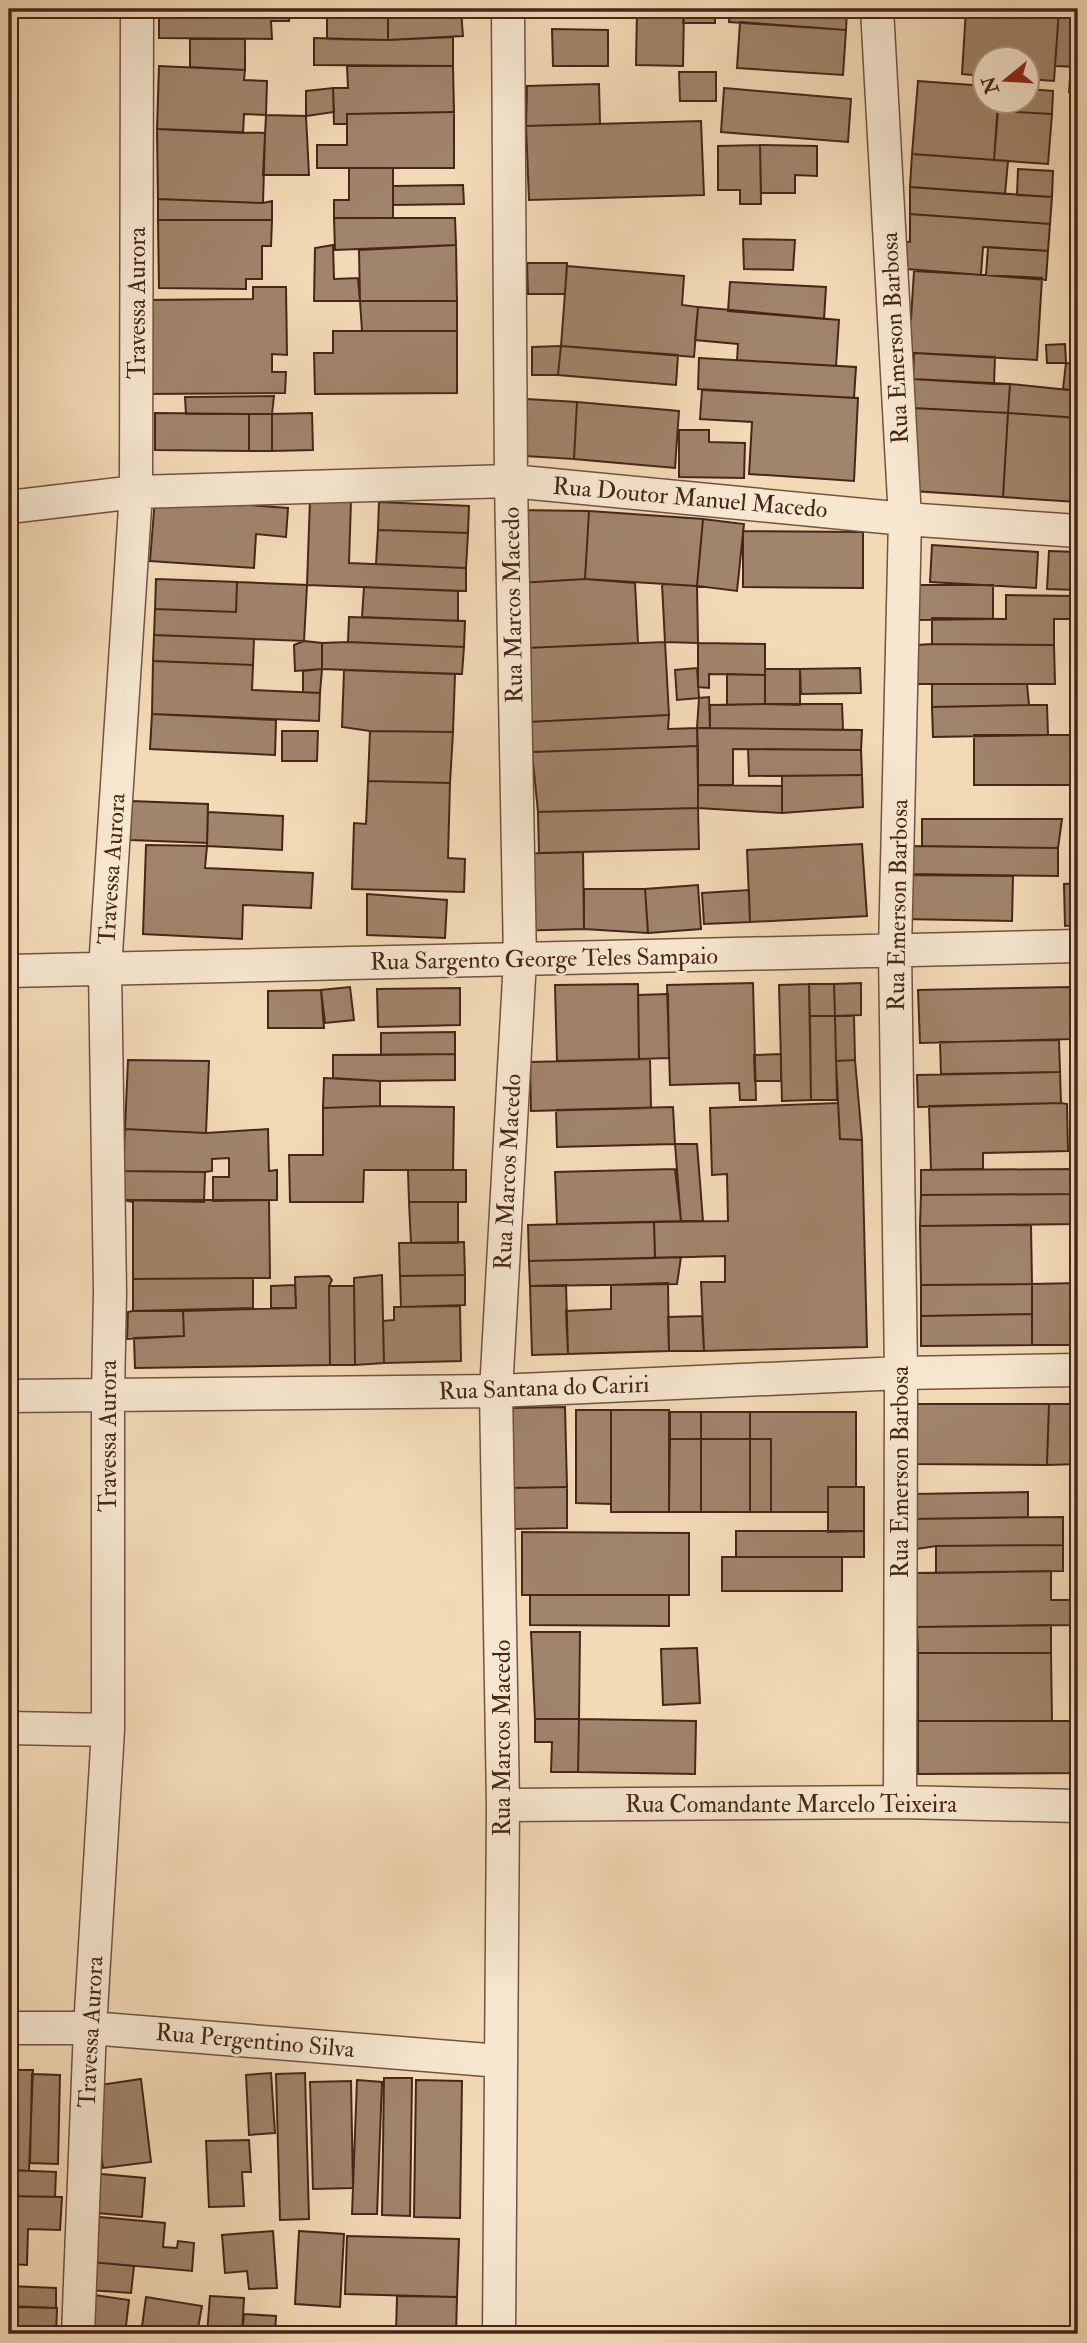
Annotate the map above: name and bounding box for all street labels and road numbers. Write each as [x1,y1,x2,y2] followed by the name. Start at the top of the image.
[122,226,153,379] street label: Travessa Aurora
[874,230,916,445] street label: Rua Emerson Barbosa
[551,471,829,525] street label: Rua Doutor Manuel Macedo
[496,506,530,704] street label: Rua Marcos Macedo
[91,791,133,946] street label: Travessa Aurora
[881,797,915,1011] street label: Rua Emerson Barbosa
[370,940,718,978] street label: Rua Sargento George Teles Sampaio
[487,1073,529,1271] street label: Rua Marcos Macedo
[93,1359,124,1512] street label: Travessa Aurora
[885,1365,916,1578] street label: Rua Emerson Barbosa
[438,1369,650,1407] street label: Rua Santana do Cariri
[487,1640,518,1836] street label: Rua Marcos Macedo
[625,1789,958,1820] street label: Rua Comandante Marcelo Teixeira
[72,1954,111,2109] street label: Travessa Aurora
[154,2017,357,2065] street label: Rua Pergentino Silva

